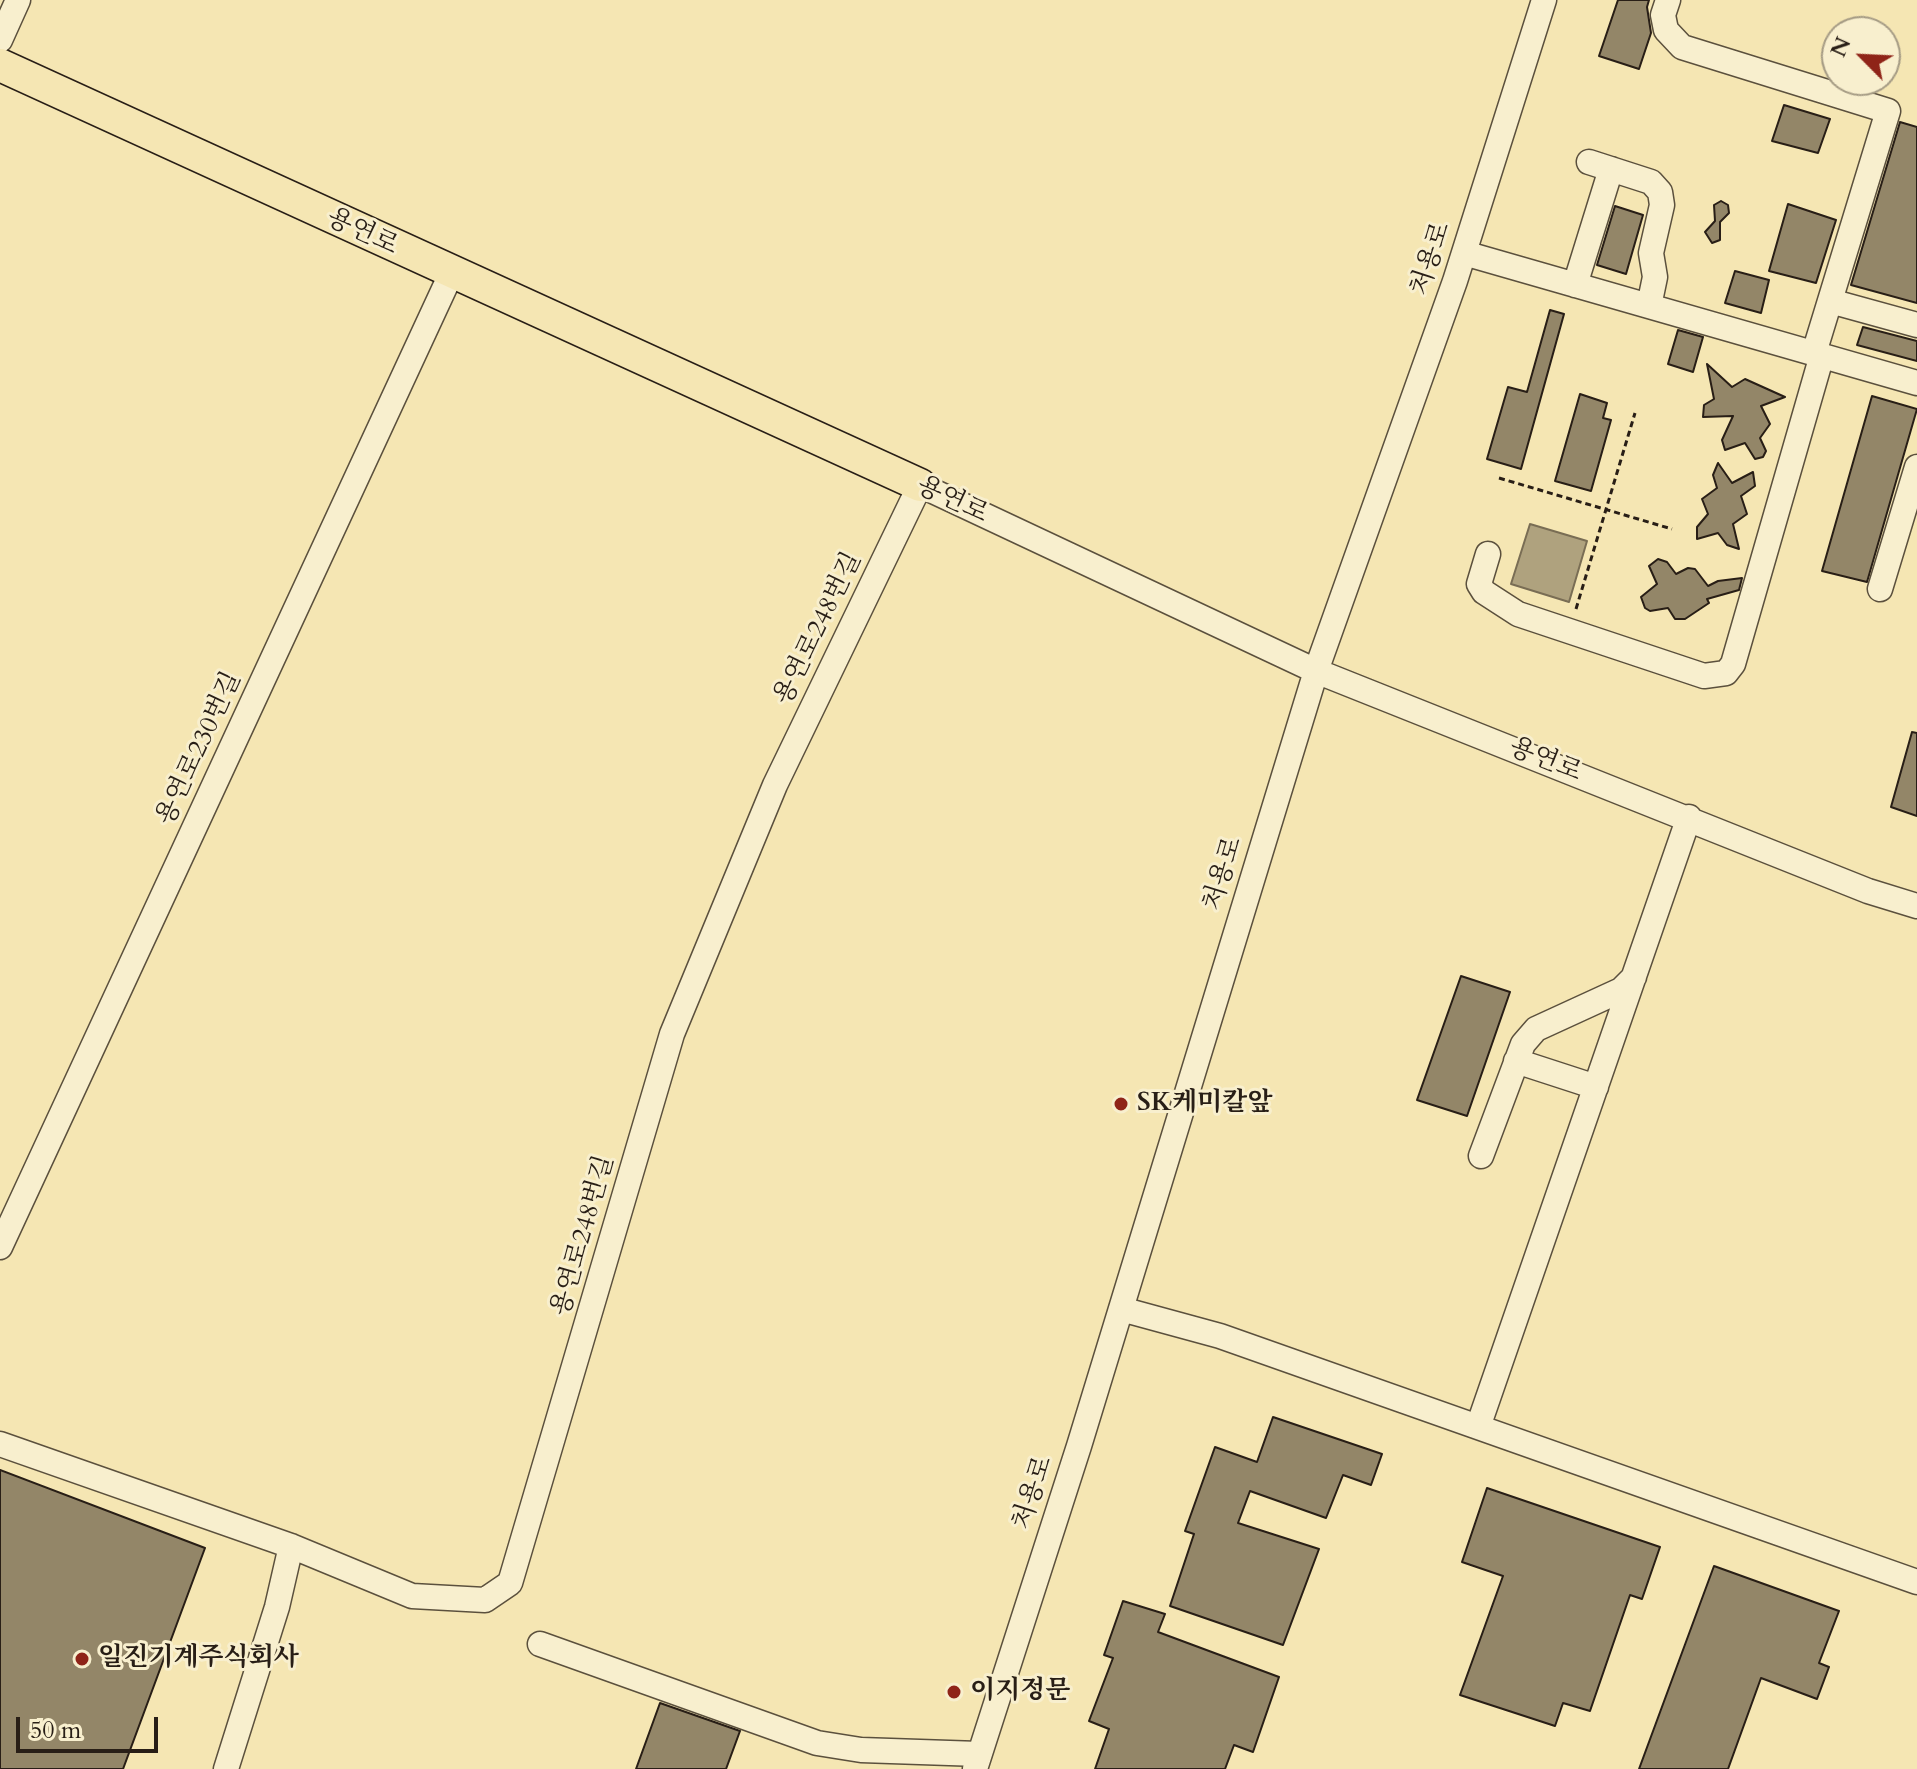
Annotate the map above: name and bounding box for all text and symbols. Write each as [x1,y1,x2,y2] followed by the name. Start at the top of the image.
[1821,16,1901,96] north arrow
[1823,32,1858,62] text: N
[321,203,403,263] street label: 용연로
[1406,218,1458,300] street label: 처용로
[911,471,993,531] street label: 용연로
[769,548,869,710] street label: 용연로248번길
[151,667,249,831] street label: 용연로230번길
[1504,732,1586,790] street label: 용연로
[1198,833,1250,915] street label: 처용로
[1137,1088,1272,1120] place label: SK케미칼앞
[1112,1095,1130,1113] marker: SK케미칼앞
[546,1152,622,1320] street label: 용연로248번길
[1008,1452,1060,1534] street label: 처용로
[98,1643,299,1675] place label: 일진기계주식회사
[73,1650,91,1668] marker: 일진기계주식회사
[970,1676,1070,1708] place label: 이지정문
[945,1683,963,1701] marker: 이지정문
[20,1701,162,1751] scale bar
[30,1714,81,1747] text: 50 m

